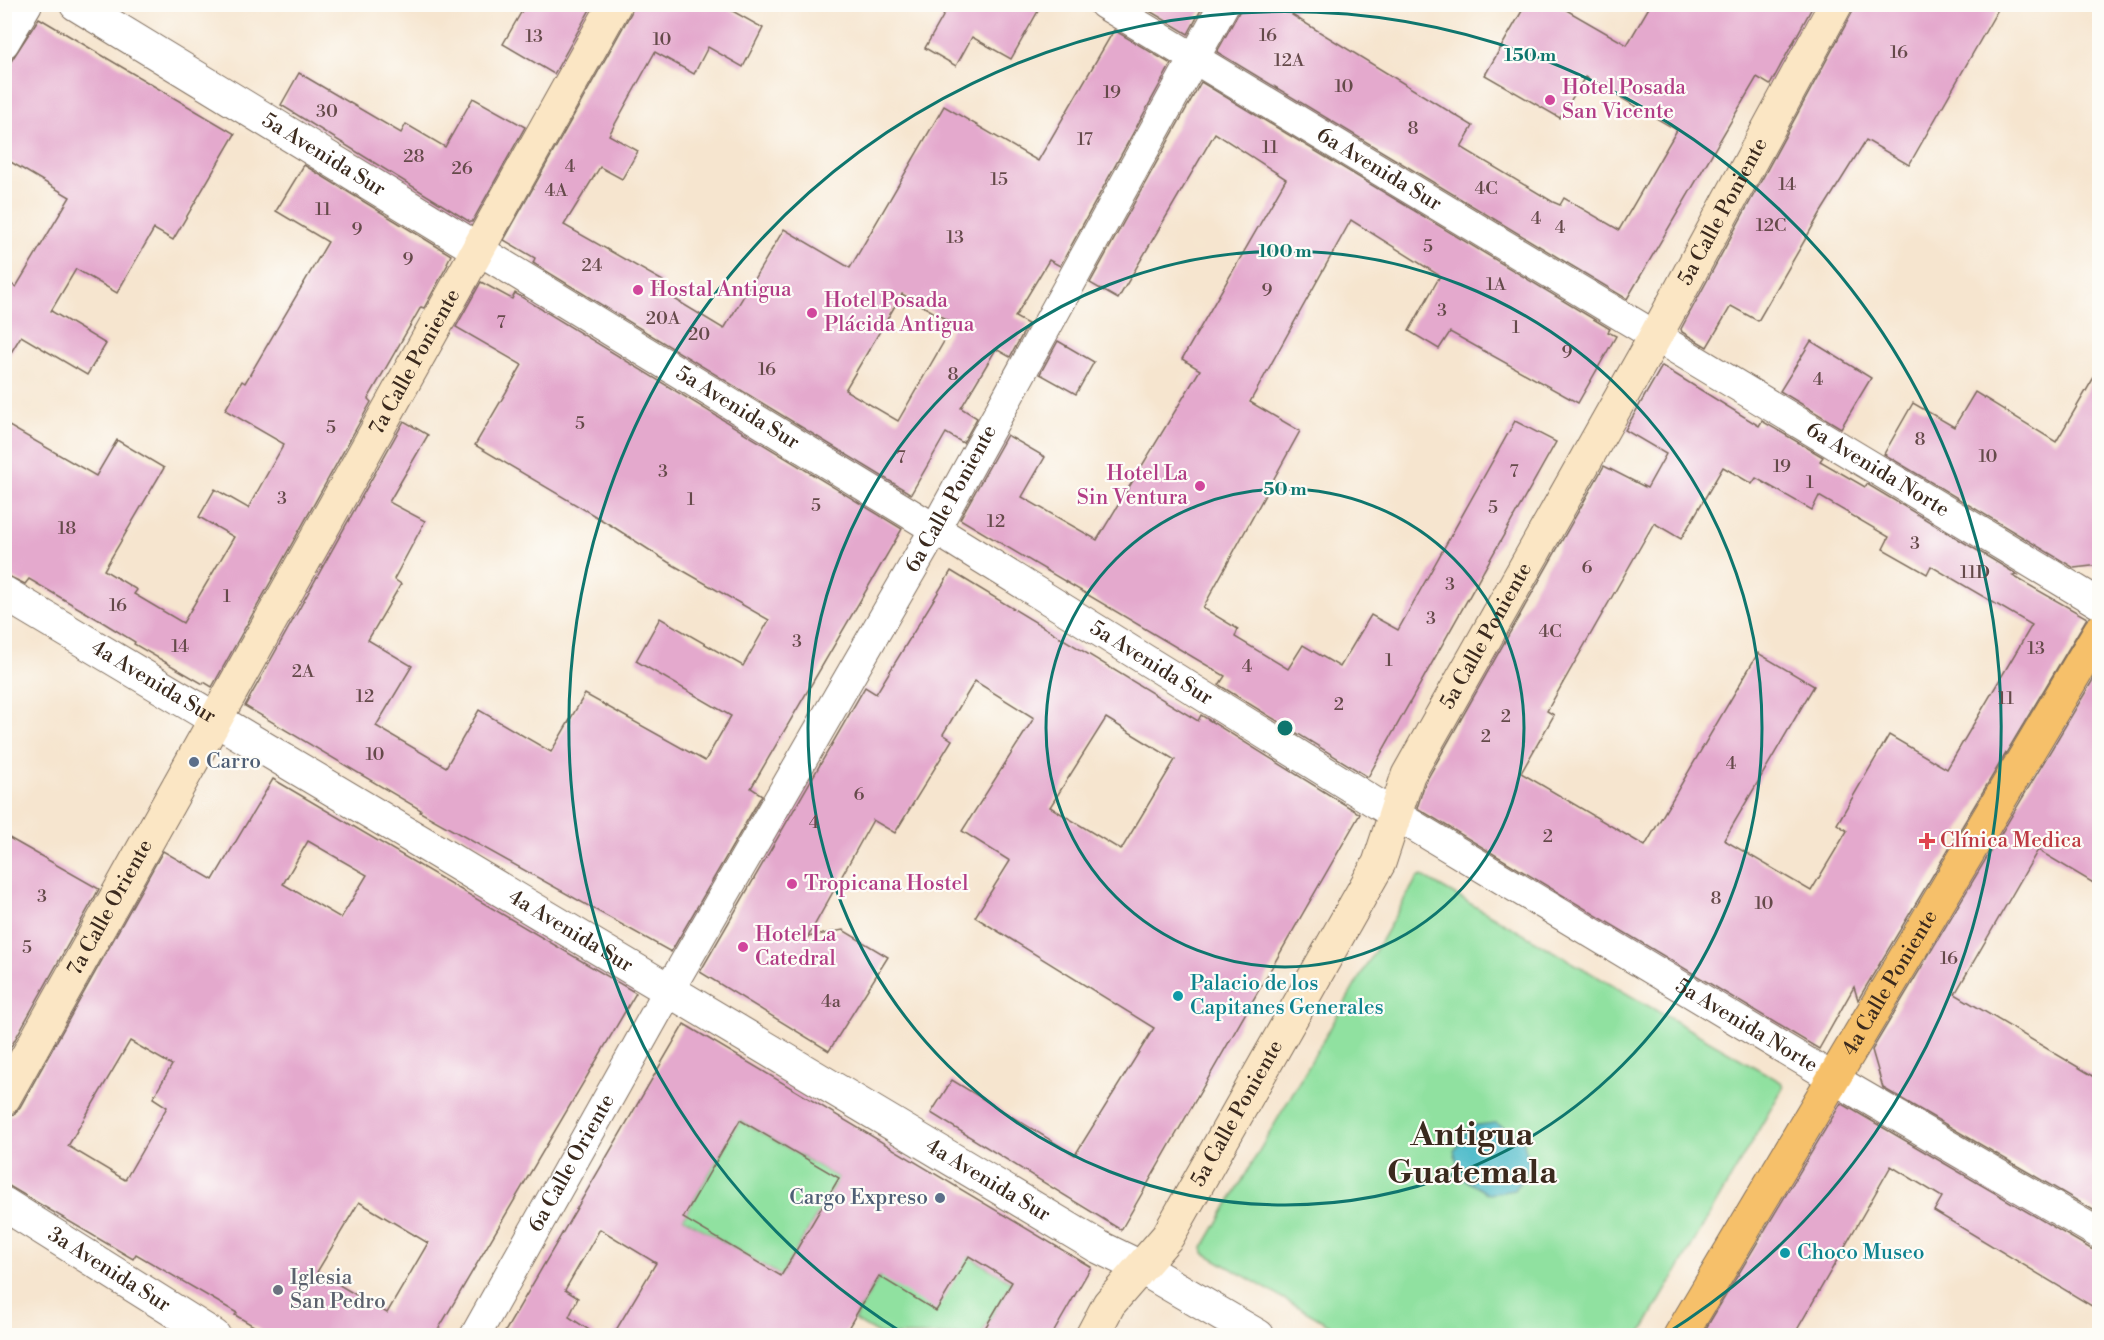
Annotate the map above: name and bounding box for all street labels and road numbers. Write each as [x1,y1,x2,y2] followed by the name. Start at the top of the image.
[257,107,390,203] street label: 5a Avenida Sur
[1312,122,1446,217] street label: 6a Avenida Sur
[1673,133,1774,290] street label: 5a Calle Poniente
[364,284,466,440] street label: 7a Calle Poniente
[671,360,804,456] street label: 5a Avenida Sur
[1801,417,1954,523] street label: 6a Avenida Norte
[899,420,1003,578] street label: 6a Calle Poniente
[1435,558,1538,714] street label: 5a Calle Poniente
[1085,615,1218,711] street label: 5a Avenida Sur
[86,635,221,730] street label: 4a Avenida Sur
[62,835,159,980] street label: 7a Calle Oriente
[503,884,638,979] street label: 4a Avenida Sur
[1837,905,1944,1061] street label: 4a Calle Poniente
[1670,973,1822,1079] street label: 5a Avenida Norte
[1186,1036,1289,1191] street label: 5a Calle Poniente
[523,1090,621,1237] street label: 6a Calle Oriente
[921,1133,1055,1228] street label: 4a Avenida Sur
[43,1222,175,1318] street label: 3a Avenida Sur

